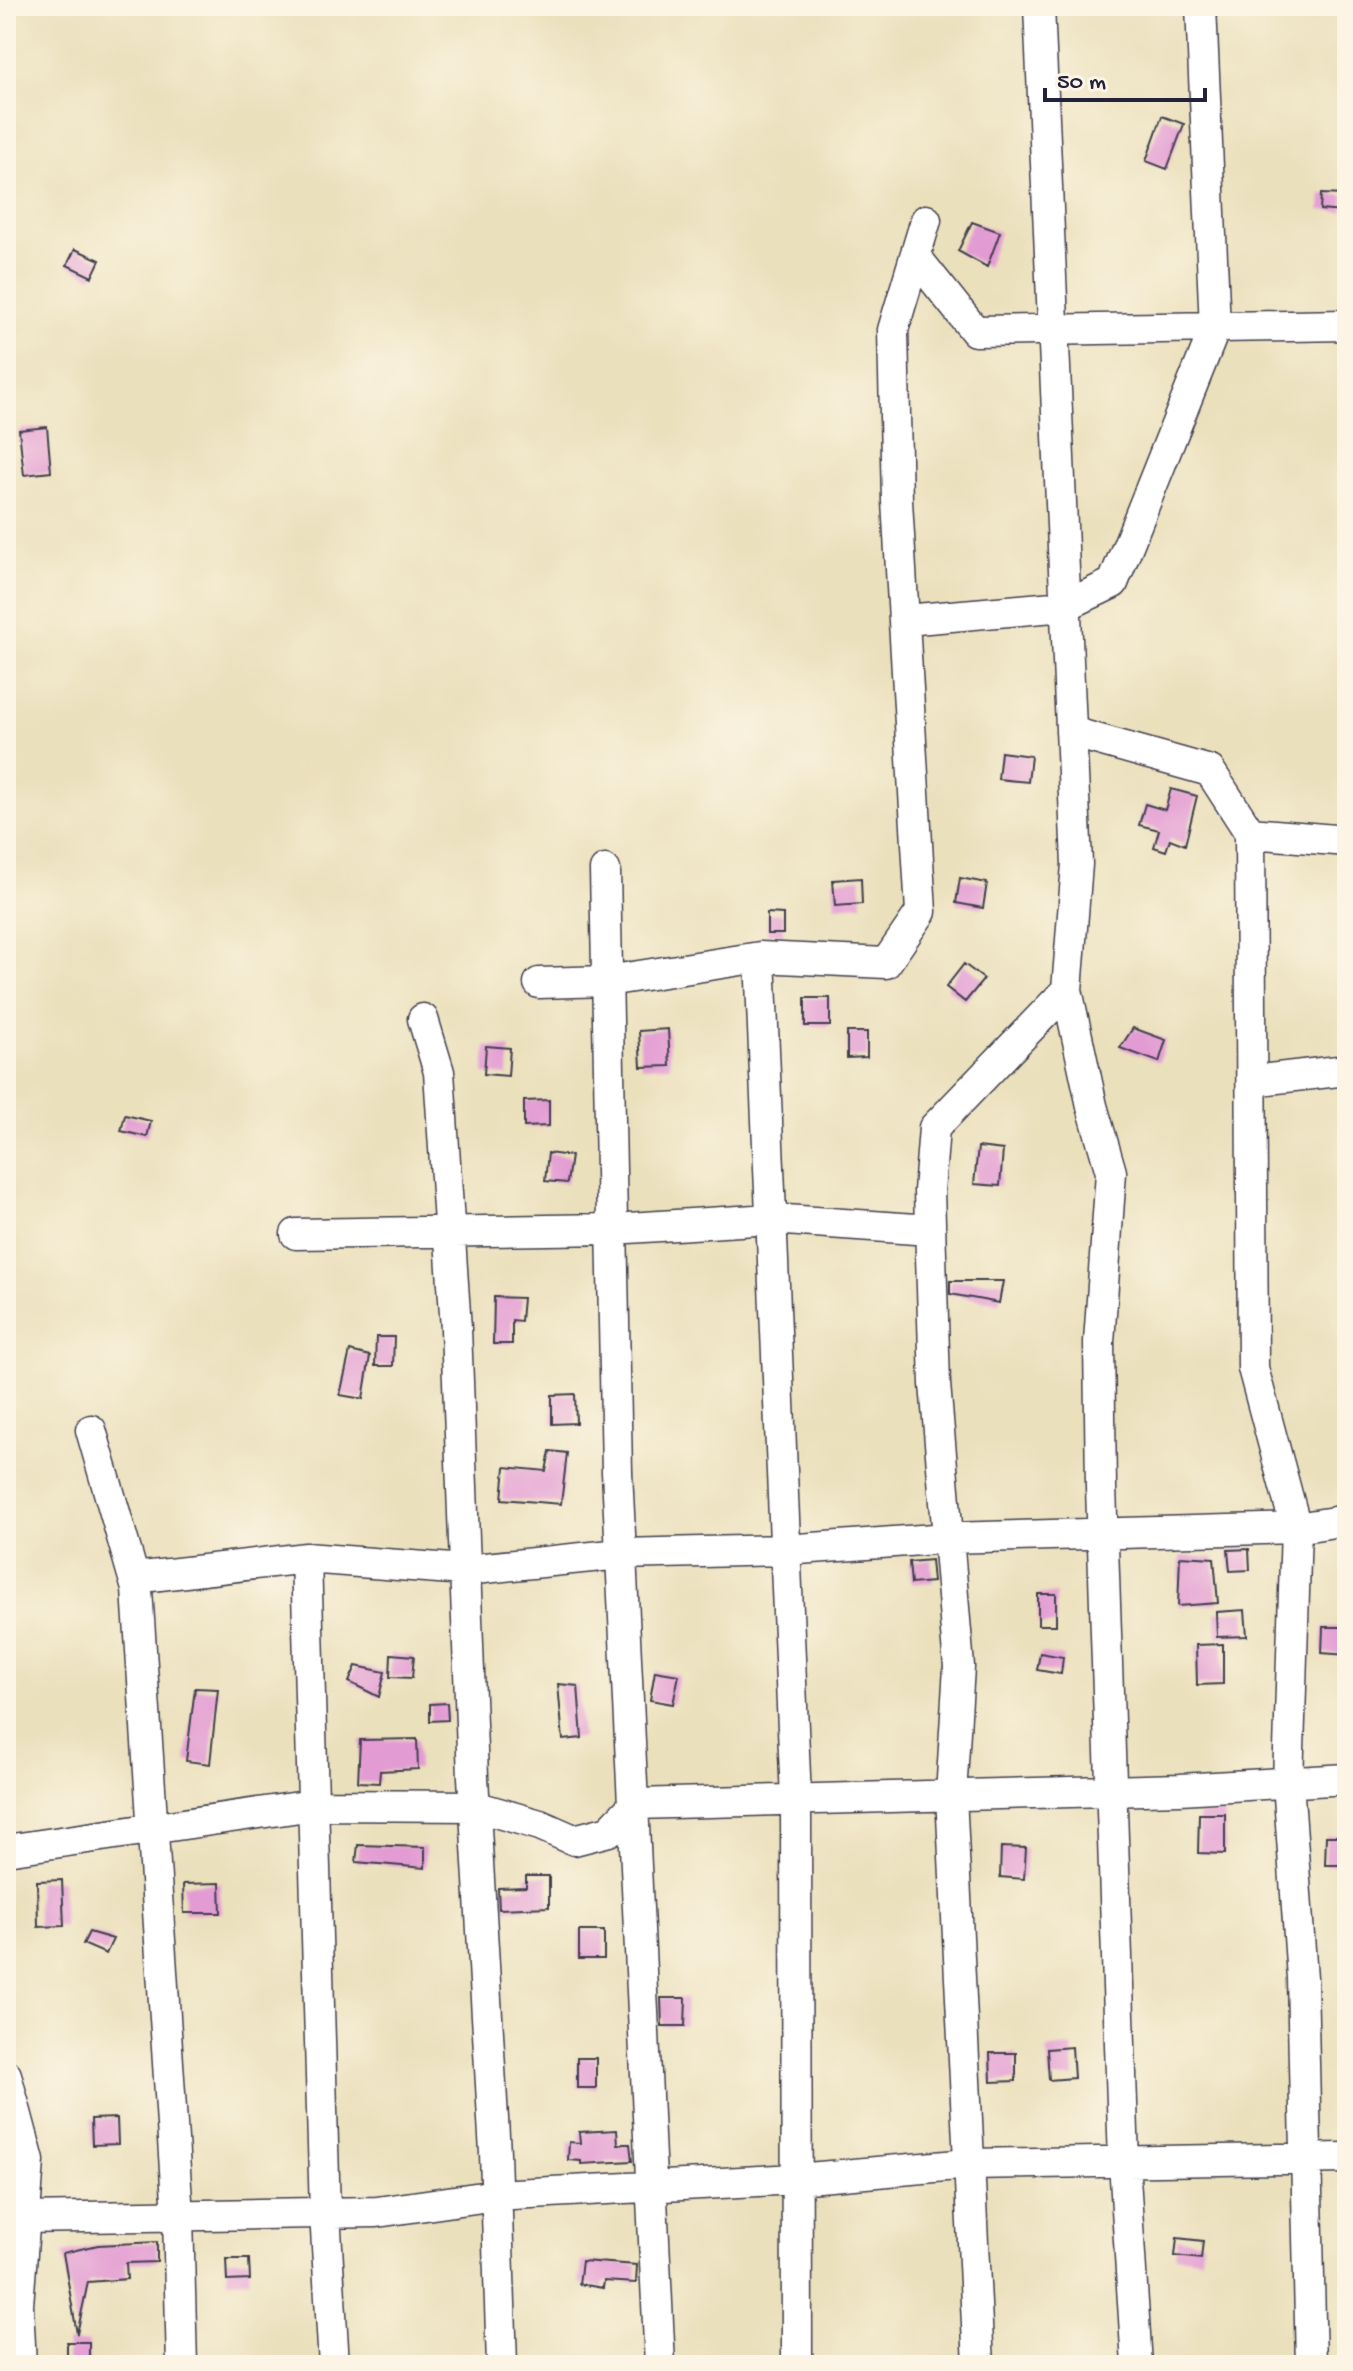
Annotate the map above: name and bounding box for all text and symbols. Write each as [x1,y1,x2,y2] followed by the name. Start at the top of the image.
[1045,52,1205,102] scale bar
[1057,69,1106,98] text: 50 m

